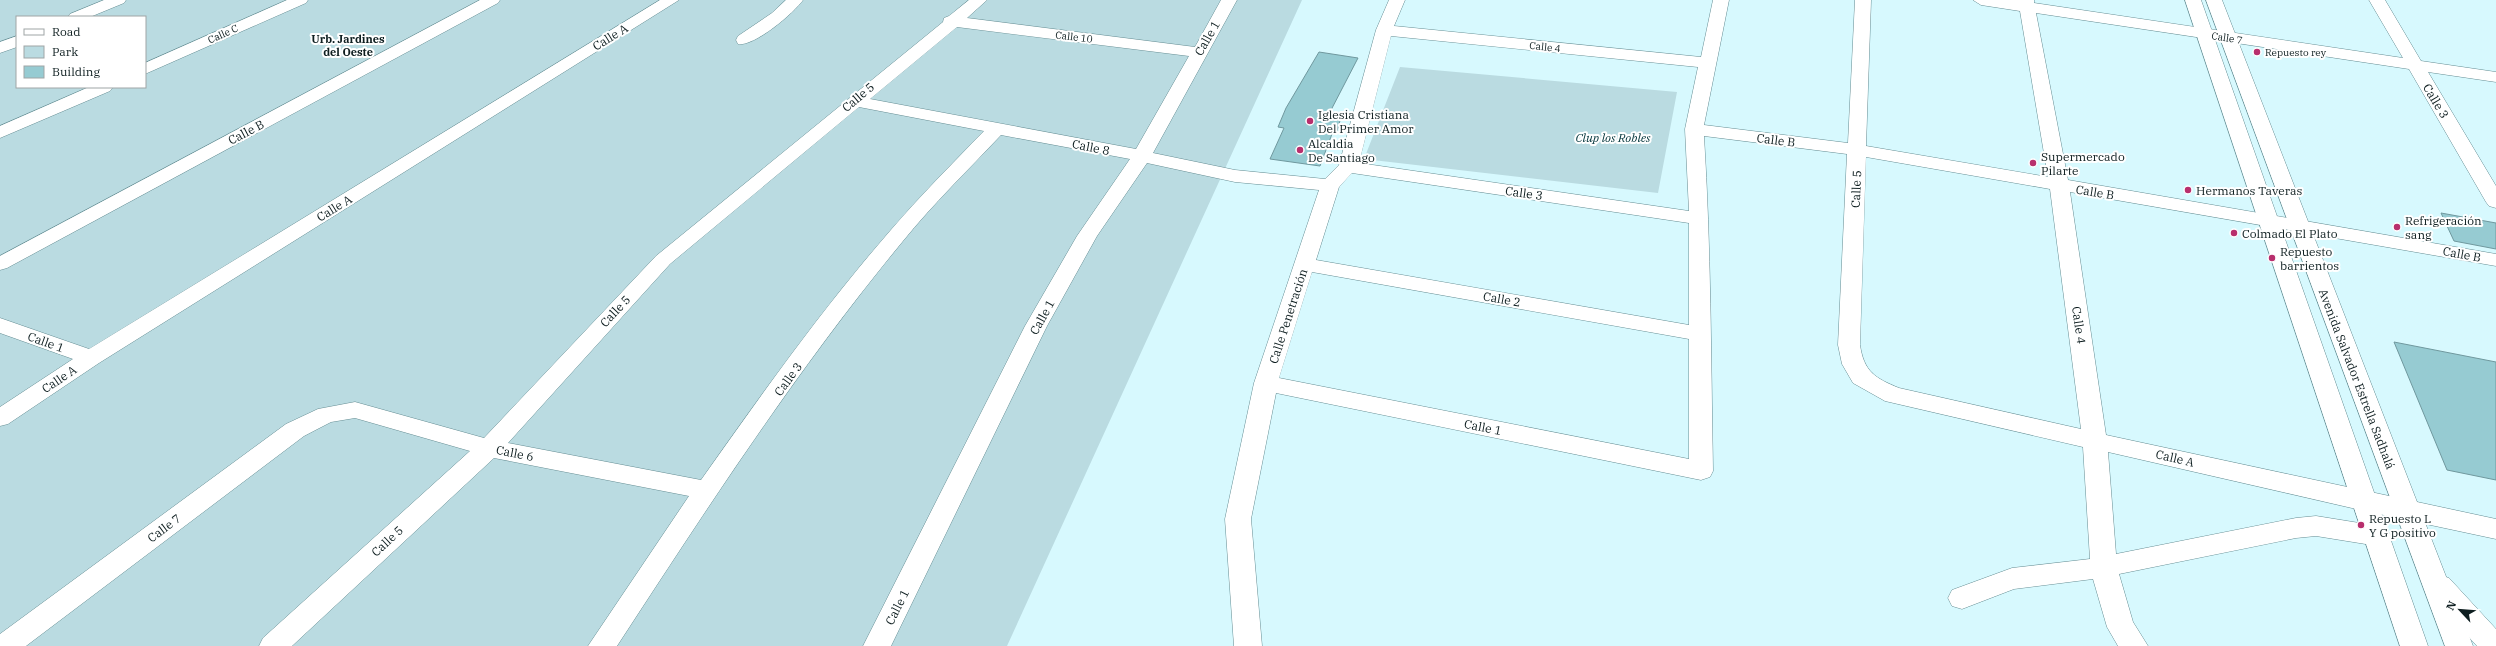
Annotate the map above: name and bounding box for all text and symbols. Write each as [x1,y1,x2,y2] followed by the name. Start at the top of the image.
[16,16,146,88] legend
[1191,18,1223,58] street label: Calle 1
[590,20,631,54] street label: Calle A
[206,22,240,46] street label: Calle C
[52,24,81,39] text: Road
[1055,28,1093,46] street label: Calle 10
[2210,29,2244,47] street label: Calle 7
[311,32,385,59] district label: Urb. Jardines del Oeste
[1529,39,1561,55] street label: Calle 4
[52,44,78,59] text: Park
[2265,46,2327,59] place label: Repuesto rey
[2252,47,2262,57] marker: Repuesto rey
[52,64,100,79] text: Building
[839,79,877,115] street label: Calle 5
[2420,81,2452,121] street label: Calle 3
[1318,107,1414,136] place label: Iglesia Cristiana Del Primer Amor
[225,116,267,148] street label: Calle B
[1305,116,1315,126] marker: Iglesia Cristiana Del Primer Amor
[1575,130,1651,145] park label: Clup los Robles
[1756,130,1796,150] street label: Calle B
[1071,136,1111,158] street label: Calle 8
[1308,136,1375,165] place label: Alcaldia De Santiago
[1295,145,1305,155] marker: Alcaldia De Santiago
[2041,149,2125,178] place label: Supermercado Pilarte
[2028,158,2038,168] marker: Supermercado Pilarte
[1848,170,1864,208] street label: Calle 5
[2075,182,2115,202] street label: Calle B
[1504,183,1544,203] street label: Calle 3
[2196,183,2303,198] place label: Hermanos Taveras
[2183,185,2193,195] marker: Hermanos Taveras
[314,191,355,225] street label: Calle A
[2405,213,2482,242] place label: Refrigeración sang
[2392,222,2402,232] marker: Refrigeración sang
[2242,226,2338,241] place label: Colmado El Plato
[2229,228,2239,238] marker: Colmado El Plato
[2442,243,2482,265] street label: Calle B
[2280,244,2339,273] place label: Repuesto barrientos
[2267,253,2277,263] marker: Repuesto barrientos
[1266,266,1311,365] street label: Calle Penetración
[2316,287,2399,472] street label: Avenida Salvador Estrella Sadhalá
[1482,288,1522,310] street label: Calle 2
[597,292,633,330] street label: Calle 5
[1026,297,1058,337] street label: Calle 1
[2069,305,2089,345] street label: Calle 4
[26,328,66,356] street label: Calle 1
[771,359,805,399] street label: Calle 3
[39,361,80,396] street label: Calle A
[1463,416,1503,438] street label: Calle 1
[495,442,535,464] street label: Calle 6
[2154,446,2196,470] street label: Calle A
[144,511,184,545] street label: Calle 7
[2369,511,2436,540] place label: Repuesto L Y G positivo
[2356,520,2366,530] marker: Repuesto L Y G positivo
[368,523,406,559] street label: Calle 5
[882,587,912,627] street label: Calle 1
[2440,590,2480,630] north arrow
[2443,598,2459,613] text: N

